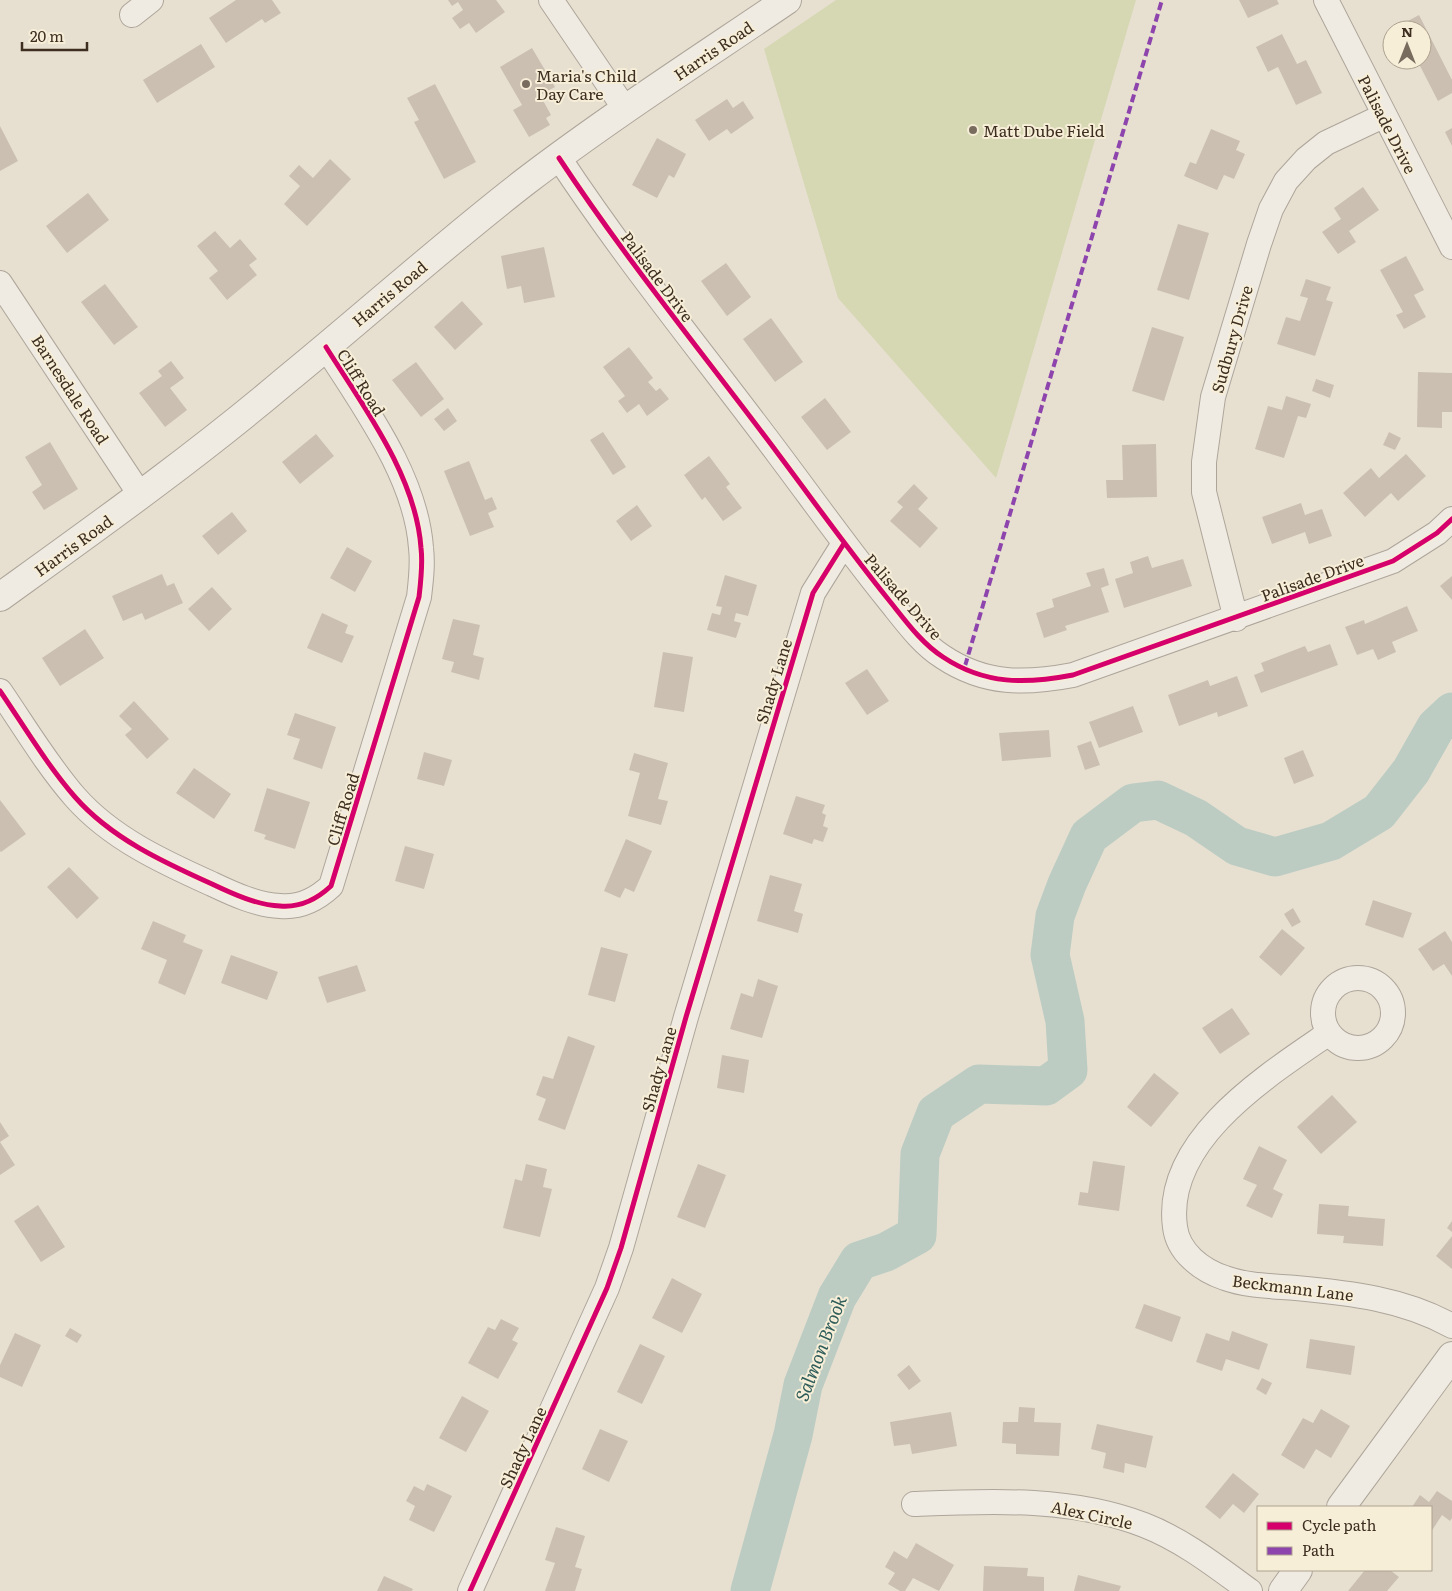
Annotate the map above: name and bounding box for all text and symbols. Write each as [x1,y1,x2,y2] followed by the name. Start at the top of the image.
[668,14,758,86] street label: Harris Road
[22,20,88,52] scale bar
[1382,20,1432,70] north arrow
[1401,21,1413,41] text: N
[30,24,64,47] text: 20 m
[536,63,637,105] place label: Maria's Child Day Care
[1353,70,1423,178] street label: Palisade Drive
[520,78,532,90] marker: Maria's Child Day Care
[983,118,1105,142] place label: Matt Dube Field
[967,124,979,136] marker: Matt Dube Field
[616,226,700,326] street label: Palisade Drive
[346,254,432,332] street label: Harris Road
[1204,282,1258,396] street label: Sudbury Drive
[27,329,116,449] street label: Barnesdale Road
[332,344,392,420] street label: Cliff Road
[29,508,117,582] street label: Harris Road
[860,547,948,645] street label: Palisade Drive
[1257,547,1367,607] street label: Palisade Drive
[749,635,797,727] street label: Shady Lane
[320,769,365,848] street label: Cliff Road
[634,1023,682,1115] street label: Shady Lane
[1231,1268,1355,1306] street label: Beckmann Lane
[787,1291,853,1405] water label: Salmon Brook
[493,1402,551,1492] street label: Shady Lane
[1049,1494,1135,1534] street label: Alex Circle
[1257,1506,1432,1571] legend
[1302,1513,1377,1536] text: Cycle path
[1302,1538,1335,1561] text: Path

